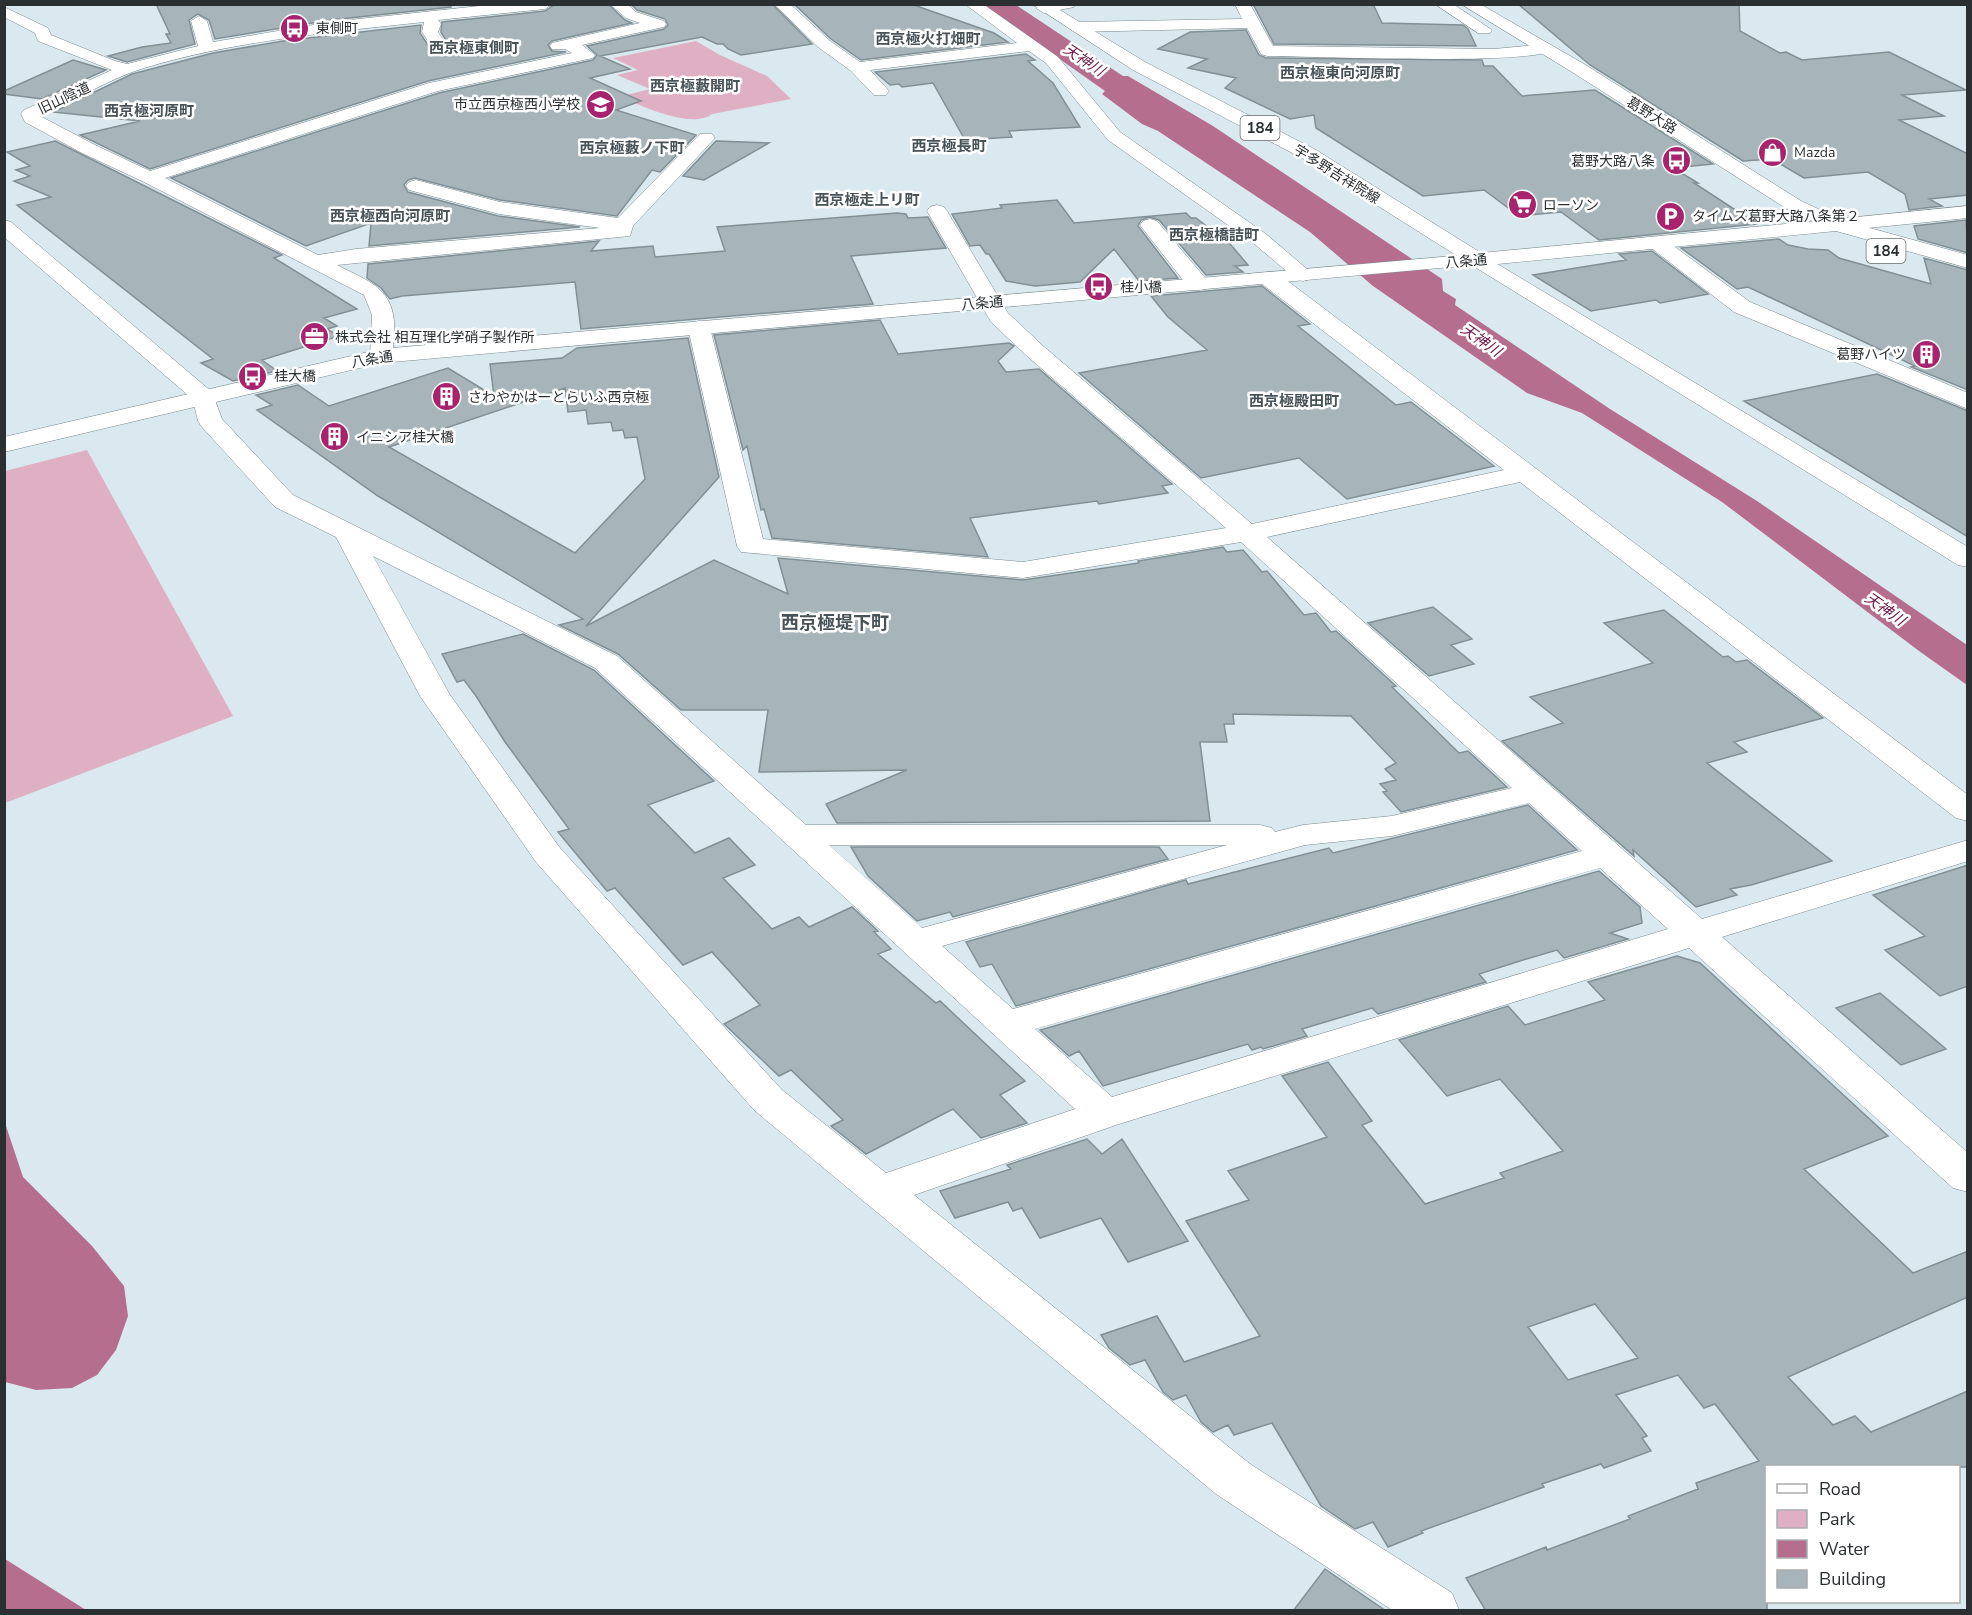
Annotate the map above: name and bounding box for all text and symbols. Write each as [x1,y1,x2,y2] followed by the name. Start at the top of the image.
[279,12,311,44] bus stop icon: 東側町
[316,19,358,38] place label: 東側町
[875,29,981,49] district label: 西京極火打畑町
[429,38,519,58] district label: 西京極東側町
[1060,39,1110,82] water label: 天神川
[1280,63,1400,83] district label: 西京極東向河原町
[650,76,740,96] district label: 西京極藪開町
[35,78,94,119] street label: 旧山陰道
[585,88,617,120] school or university icon: 市立西京極西小学校
[1623,93,1681,138] street label: 葛野大路
[454,95,580,114] place label: 市立西京極西小学校
[104,101,194,121] district label: 西京極河原町
[1240,116,1280,140] road number: 184
[911,136,987,156] district label: 西京極長町
[1757,136,1789,168] shop icon: Mazda
[579,138,685,158] district label: 西京極藪ノ下町
[1290,140,1383,208] street label: 宇多野吉祥院線
[1794,143,1835,162] place label: Mazda
[1660,145,1692,177] bus stop icon: 葛野大路八条
[1571,152,1655,171] place label: 葛野大路八条
[1506,189,1538,221] supermarket icon: ローソン
[814,190,920,210] district label: 西京極走上リ町
[1543,196,1599,215] place label: ローソン
[1655,200,1687,232] parking icon: タイムズ葛野大路八条第２
[330,206,450,226] district label: 西京極西向河原町
[1692,207,1860,226] place label: タイムズ葛野大路八条第２
[1169,225,1259,245] district label: 西京極橋詰町
[1866,239,1906,263] road number: 184
[1444,250,1488,273] street label: 八条通
[1083,271,1115,303] bus stop icon: 桂小橋
[1120,278,1162,297] place label: 桂小橋
[960,292,1004,315] street label: 八条通
[1457,319,1507,362] water label: 天神川
[298,321,330,353] office icon: 株式会社 相互理化学硝子製作所
[335,328,535,347] place label: 株式会社 相互理化学硝子製作所
[1911,338,1943,370] building icon: 葛野ハイツ
[1836,345,1906,364] place label: 葛野ハイツ
[350,347,394,372] street label: 八条通
[237,360,269,392] bus stop icon: 桂大橋
[274,367,316,386] place label: 桂大橋
[431,381,463,413] building icon: さわやかはーとらいふ西京極
[468,388,649,407] place label: さわやかはーとらいふ西京極
[1249,391,1339,411] district label: 西京極殿田町
[319,421,351,453] building icon: イニシア桂大橋
[356,428,454,447] place label: イニシア桂大橋
[1861,588,1911,631] water label: 天神川
[781,611,889,635] district label: 西京極堤下町
[1765,1465,1960,1603] legend
[1819,1477,1861,1501] text: Road
[1819,1507,1856,1531] text: Park
[1819,1537,1870,1561] text: Water
[1819,1567,1886,1591] text: Building

